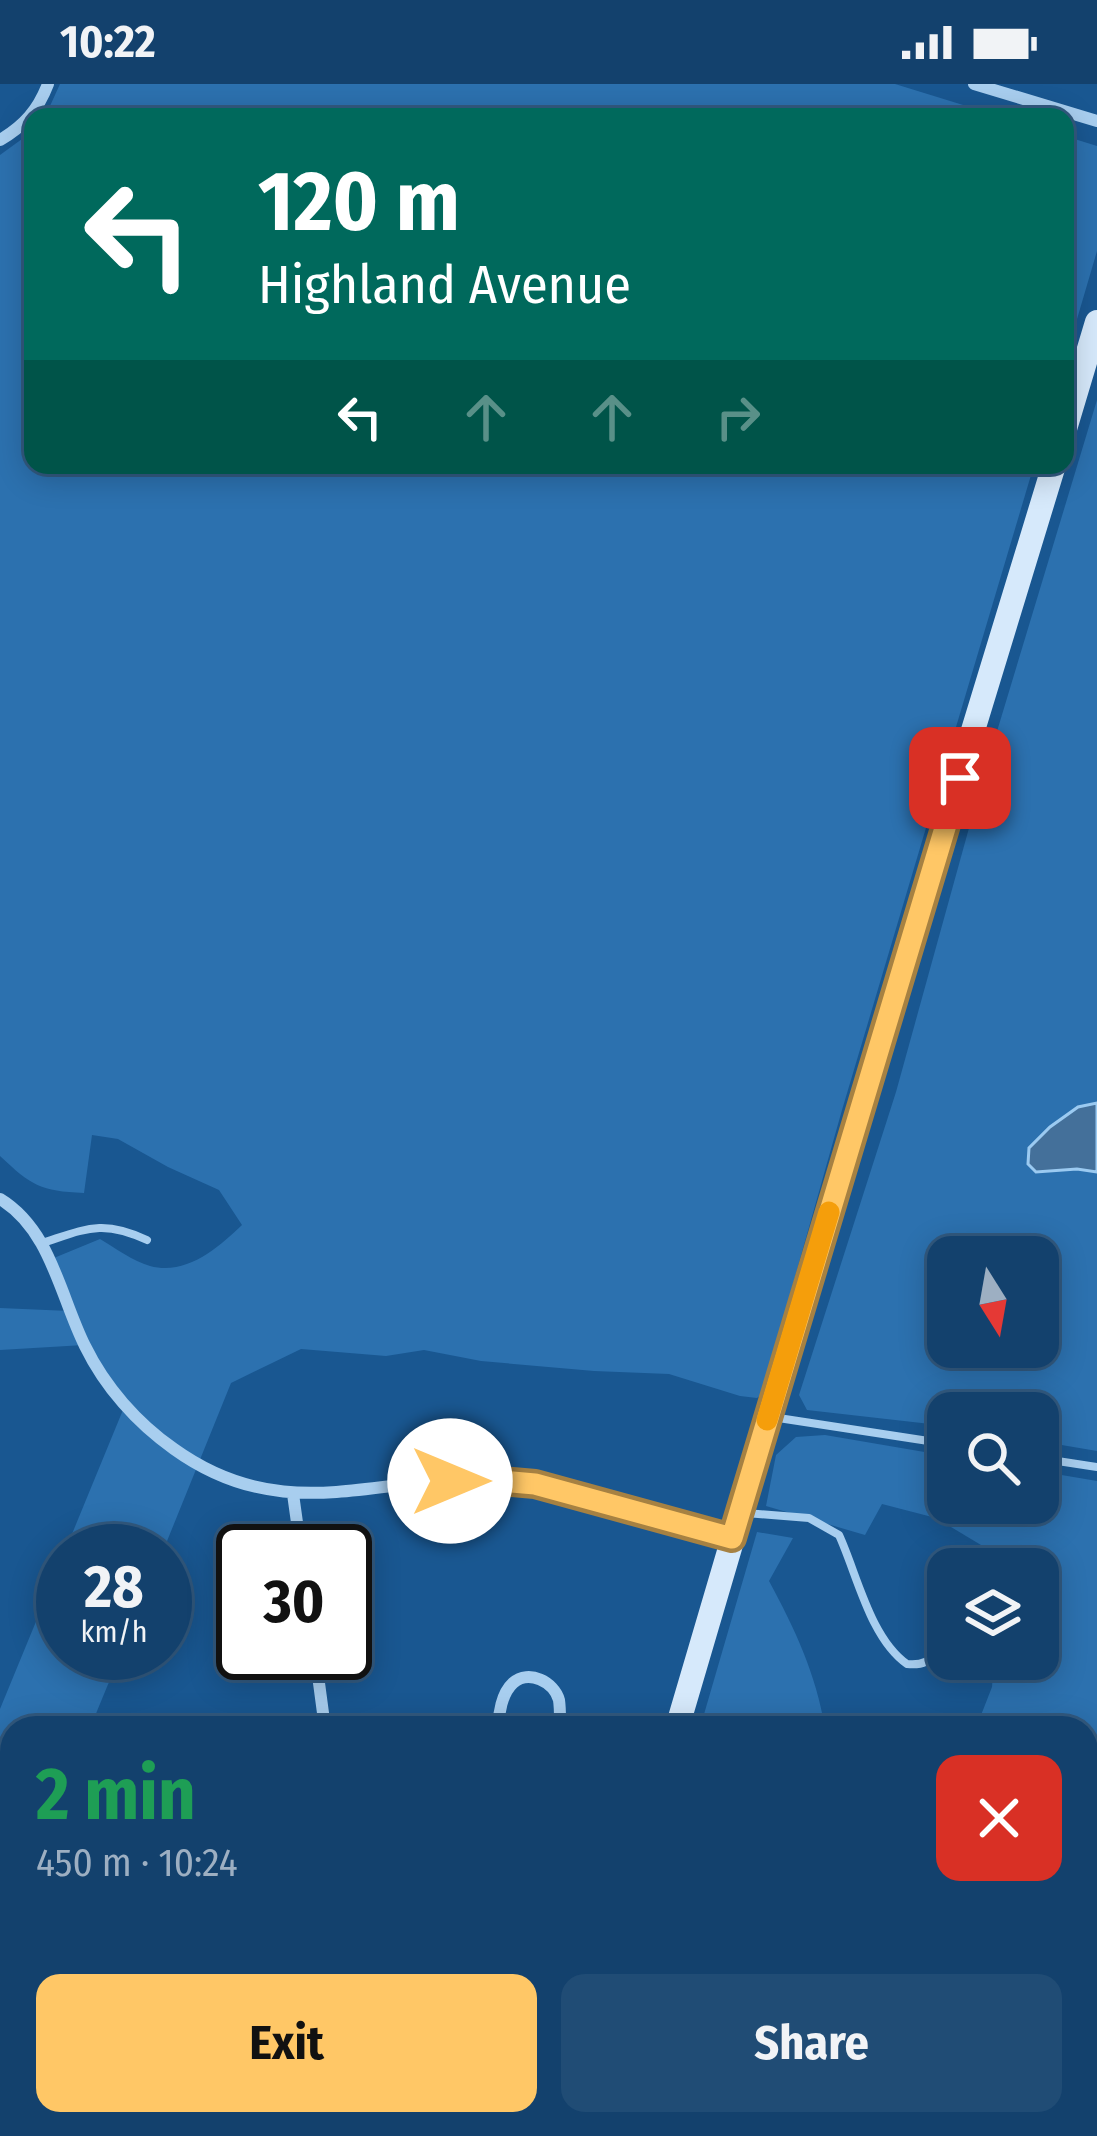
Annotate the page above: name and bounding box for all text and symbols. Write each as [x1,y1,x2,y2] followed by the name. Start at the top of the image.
[60,15,156,69] text: 10:22
[258,151,460,252] text: 120 m
[60,156,216,312] icon: left
[258,253,631,317] text: Highland Avenue
[327,384,393,450] icon: left
[453,384,519,450] icon: ahead
[579,384,645,450] icon: ahead
[705,384,771,450] icon: right
[909,727,1011,829] pin
[927,745,993,811] icon: arrive
[927,1236,1059,1368] north arrow
[927,1236,1059,1680] map controls
[927,1392,1059,1524] button: search
[387,1418,513,1544] position arrow
[216,1524,372,1680] speed limit sign: 30
[927,1548,1059,1680] button: layers
[84,1551,144,1623] text: 28
[81,1614,147,1650] text: km/h
[36,1752,196,1838] text: 2 min
[936,1755,1062,1881] button: close
[36,1840,238,1886] text: 450 m · 10:24
[36,1974,537,2112] button: Exit
[561,1974,1062,2112] button: Share

